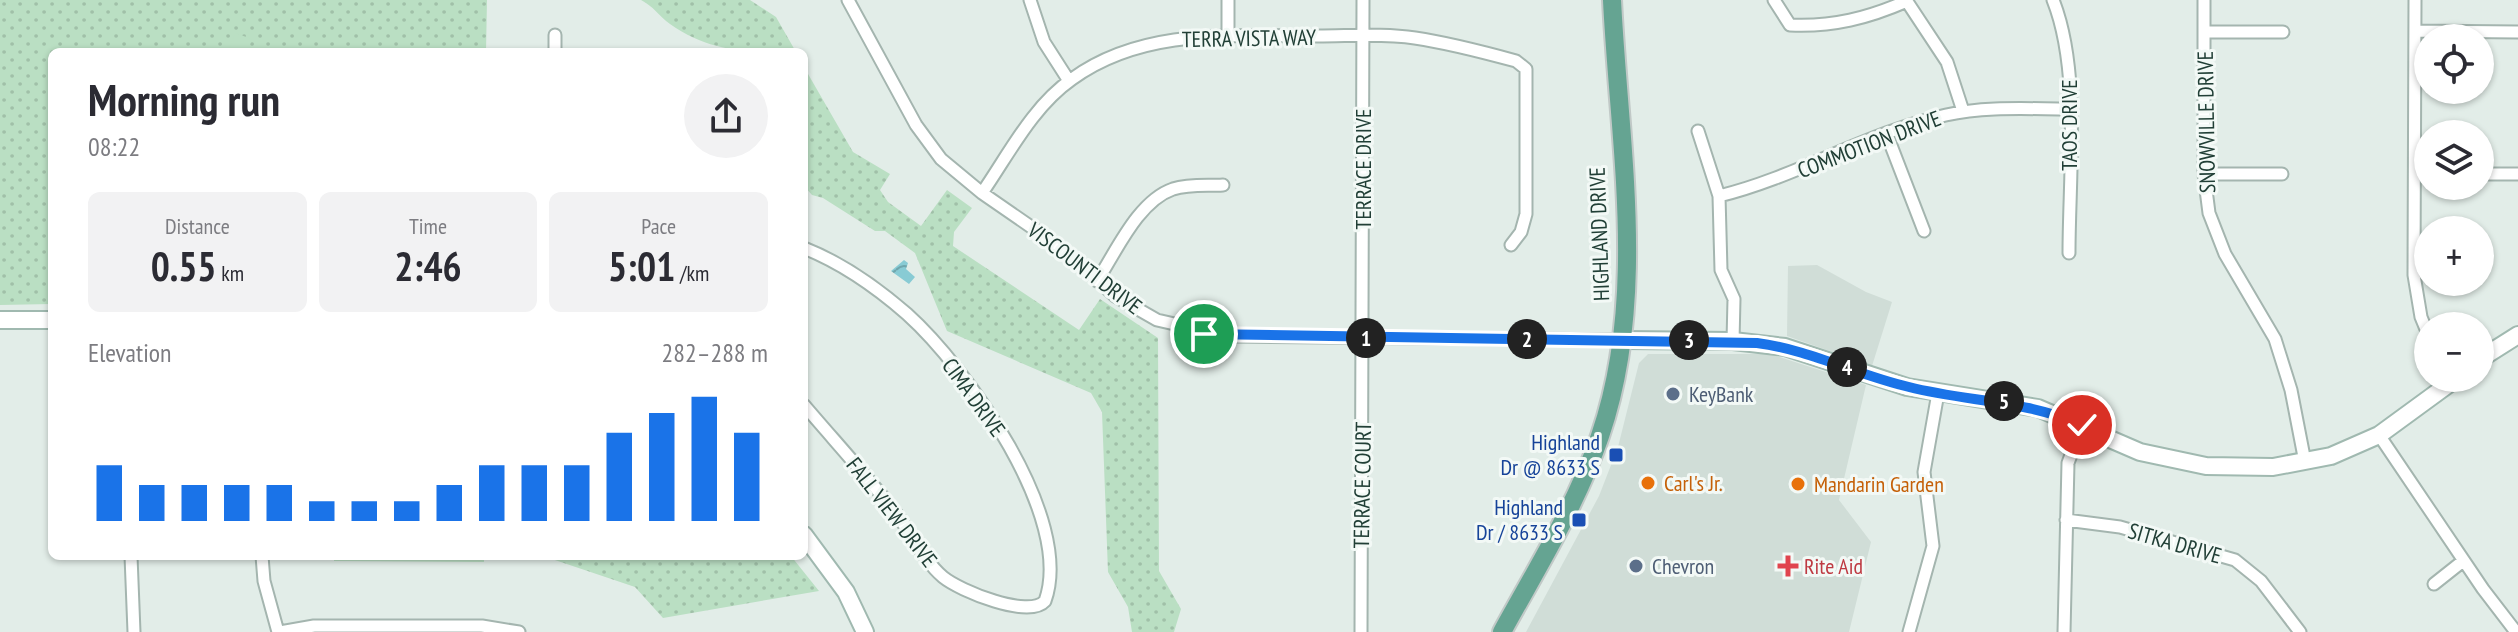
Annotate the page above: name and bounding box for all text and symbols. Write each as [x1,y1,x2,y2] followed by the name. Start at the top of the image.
[1182,23,1316,53] street label: TERRA VISTA WAY
[2414,24,2494,392] map controls
[2414,24,2494,104] button: locate
[2191,51,2221,193] street label: SNOWVILLE DRIVE
[88,71,280,128] text: Morning run
[684,74,768,158] button: share
[2055,79,2083,171] street label: TAOS DRIVE
[1793,104,1945,184] street label: COMMOTION DRIVE
[1349,109,1377,229] street label: TERRACE DRIVE
[2414,120,2494,200] button: layers
[88,130,140,163] text: 08:22
[1583,166,1615,302] street label: HIGHLAND DRIVE
[165,212,230,240] text: Distance
[409,212,447,240] text: Time
[641,212,676,240] text: Pace
[1021,215,1148,320] street label: VISCOUNTI DRIVE
[2414,216,2494,296] button: +
[151,240,216,292] text: 0.55
[394,240,462,292] text: 2:46
[608,240,675,292] text: 5:01
[216,259,244,287] text: km
[675,259,709,287] text: /km
[1170,300,1238,368] pin
[1182,312,1226,356] icon: arrive
[2414,312,2494,392] button: −
[1346,318,1386,358] pin: 1
[1507,319,1547,359] pin: 2
[1669,320,1709,360] pin: 3
[1361,324,1371,352] text: 1
[1522,325,1532,353] text: 2
[1684,326,1694,354] text: 3
[88,336,171,369] text: Elevation
[662,336,768,369] text: 282–288 m
[1827,347,1867,387] pin: 4
[936,352,1012,442] street label: CIMA DRIVE
[1842,353,1852,381] text: 4
[1689,380,1754,408] place label: KeyBank
[1984,381,2024,421] pin: 5
[1664,385,1682,403] marker: KeyBank
[1999,387,2009,415] text: 5
[2048,391,2116,459] pin
[2060,403,2104,447] icon: check
[1347,421,1377,548] street label: TERRACE COURT
[1501,428,1600,481] place label: Highland Dr @ 8633 S
[1607,446,1625,464] marker: Highland Dr @ 8633 S
[840,451,944,573] street label: FALL VIEW DRIVE
[1664,469,1723,497] place label: Carl's Jr.
[1814,470,1944,498] place label: Mandarin Garden
[1639,474,1657,492] marker: Carl's Jr.
[1789,475,1807,493] marker: Mandarin Garden
[1476,493,1563,546] place label: Highland Dr / 8633 S
[1570,511,1588,529] marker: Highland Dr / 8633 S
[2125,516,2225,570] street label: SITKA DRIVE
[1652,552,1714,580] place label: Chevron
[1804,552,1863,580] place label: Rite Aid
[1627,557,1645,575] marker: Chevron
[1779,557,1797,575] marker: Rite Aid

